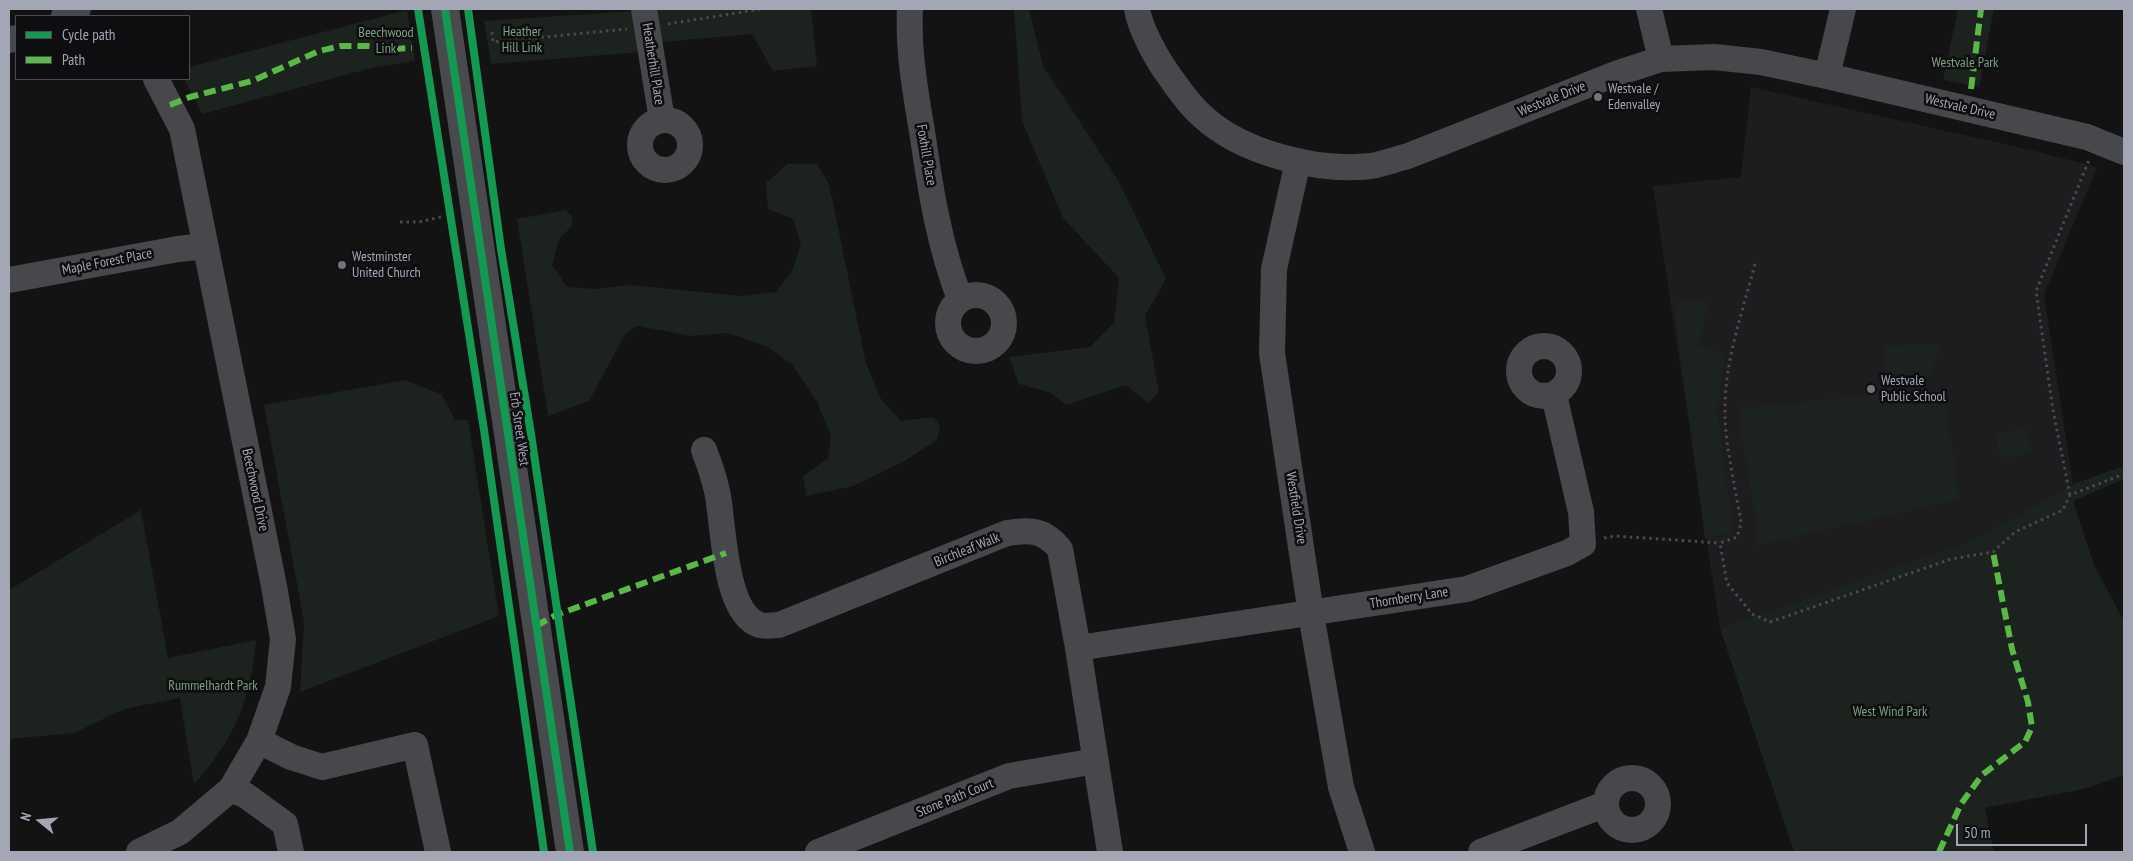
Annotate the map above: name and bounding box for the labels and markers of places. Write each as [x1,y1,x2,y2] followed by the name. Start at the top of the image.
[1608,81,1660,114] place label: Westvale / Edenvalley
[1592,91,1604,103] marker: Westvale / Edenvalley
[352,249,421,282] place label: Westminster United Church
[336,259,348,271] marker: Westminster United Church
[1881,373,1946,406] place label: Westvale Public School
[1865,383,1877,395] marker: Westvale Public School

